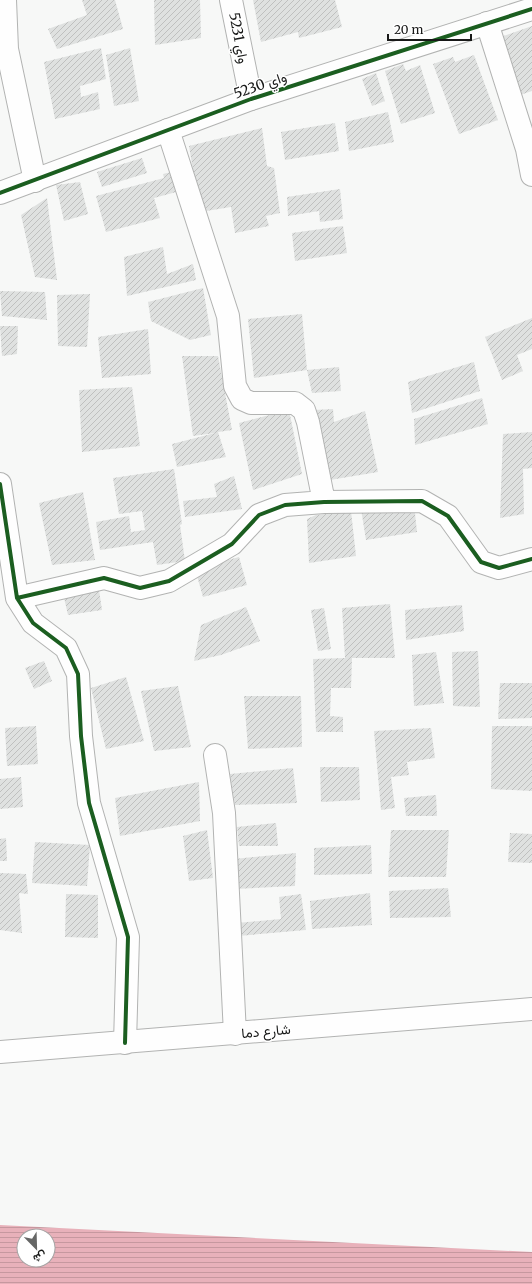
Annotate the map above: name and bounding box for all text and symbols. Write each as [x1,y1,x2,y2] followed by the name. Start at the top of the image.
[222,11,253,66] street label: واي 5231
[388,16,471,42] scale bar
[394,22,423,37] text: 20 m
[231,68,290,105] street label: واي 5230
[241,1020,292,1044] street label: شارع دما
[16,1228,56,1268] north arrow
[31,1248,49,1266] text: ش

